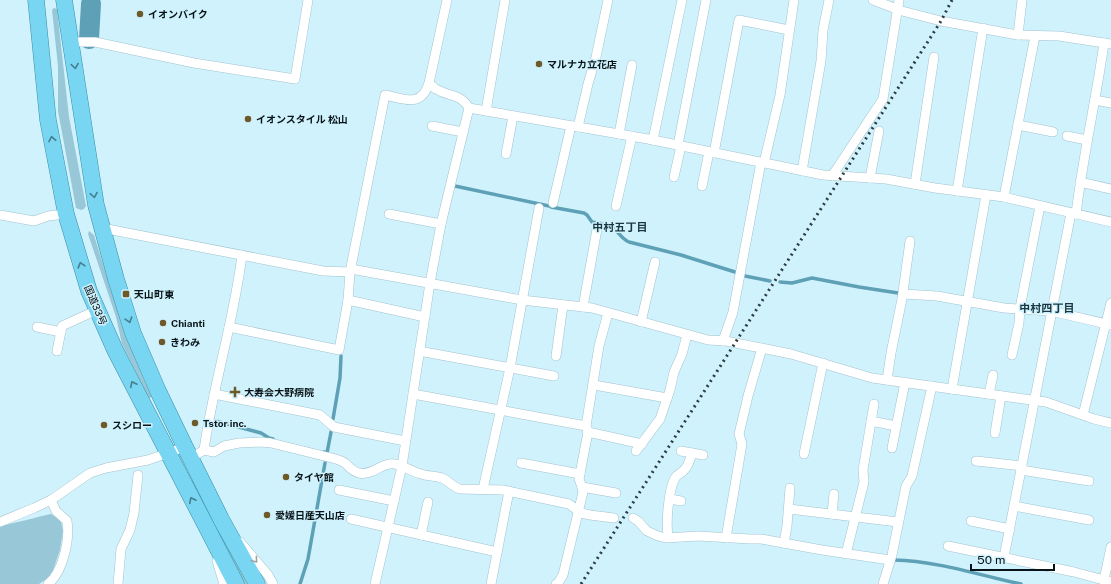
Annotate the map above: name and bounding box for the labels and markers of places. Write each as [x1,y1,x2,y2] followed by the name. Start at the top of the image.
[148,8,208,20] place label: イオンバイク
[135,9,145,19] marker: イオンバイク
[547,58,617,70] place label: マルナカ立花店
[534,59,544,69] marker: マルナカ立花店
[256,113,348,125] place label: イオンスタイル 松山
[243,114,253,124] marker: イオンスタイル 松山
[134,288,175,300] place label: 天山町東
[121,289,131,299] marker: 天山町東
[171,317,205,329] place label: Chianti
[158,318,168,328] marker: Chianti
[170,336,200,348] place label: きわみ
[157,337,167,347] marker: きわみ
[229,386,241,398] marker: 大寿会大野病院
[244,386,314,398] place label: 大寿会大野病院
[203,417,247,429] place label: Tstor inc.
[190,418,200,428] marker: Tstor inc.
[112,419,152,431] place label: スシロー
[99,420,109,430] marker: スシロー
[294,471,334,483] place label: タイヤ館
[281,472,291,482] marker: タイヤ館
[275,509,345,521] place label: 愛媛日産天山店
[262,510,272,520] marker: 愛媛日産天山店

